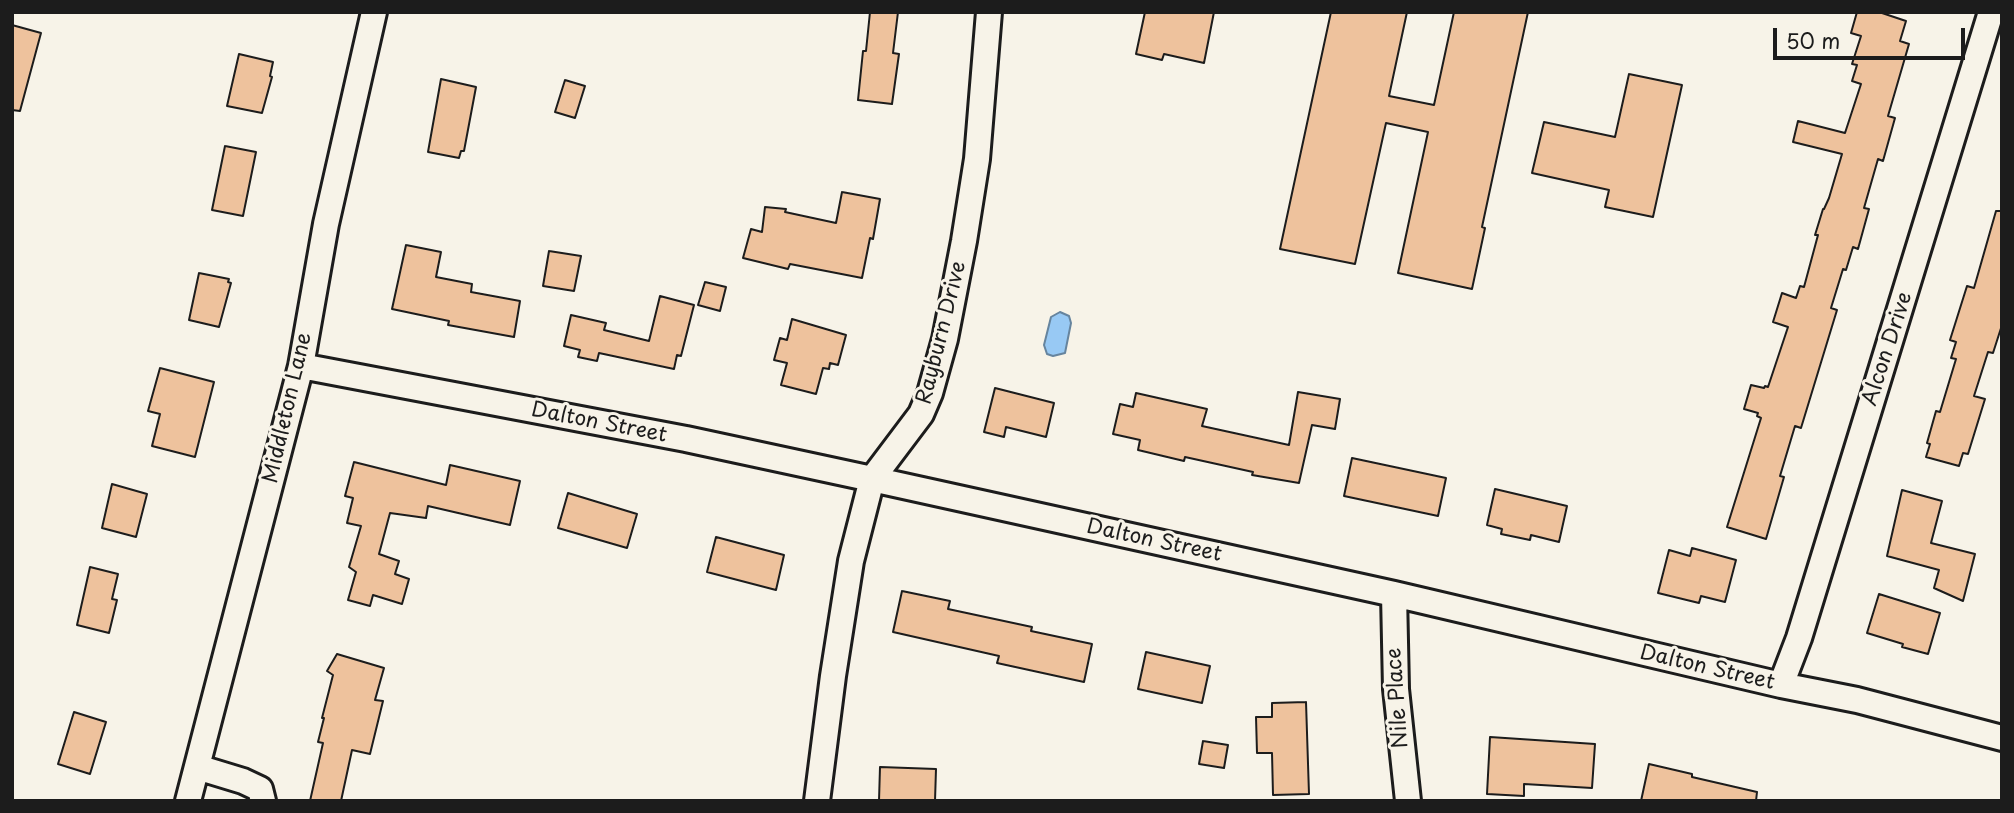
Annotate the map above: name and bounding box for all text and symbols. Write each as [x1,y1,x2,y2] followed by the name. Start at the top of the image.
[1776,14,1968,58] scale bar
[1786,24,1840,56] text: 50 m
[912,259,972,407] street label: Rayburn Drive
[1858,289,1918,409] street label: Alcon Drive
[258,330,318,486] street label: Middleton Lane
[529,397,669,449] street label: Dalton Street
[1084,514,1224,568] street label: Dalton Street
[1637,640,1777,696] street label: Dalton Street
[1382,647,1414,749] street label: Nile Place

